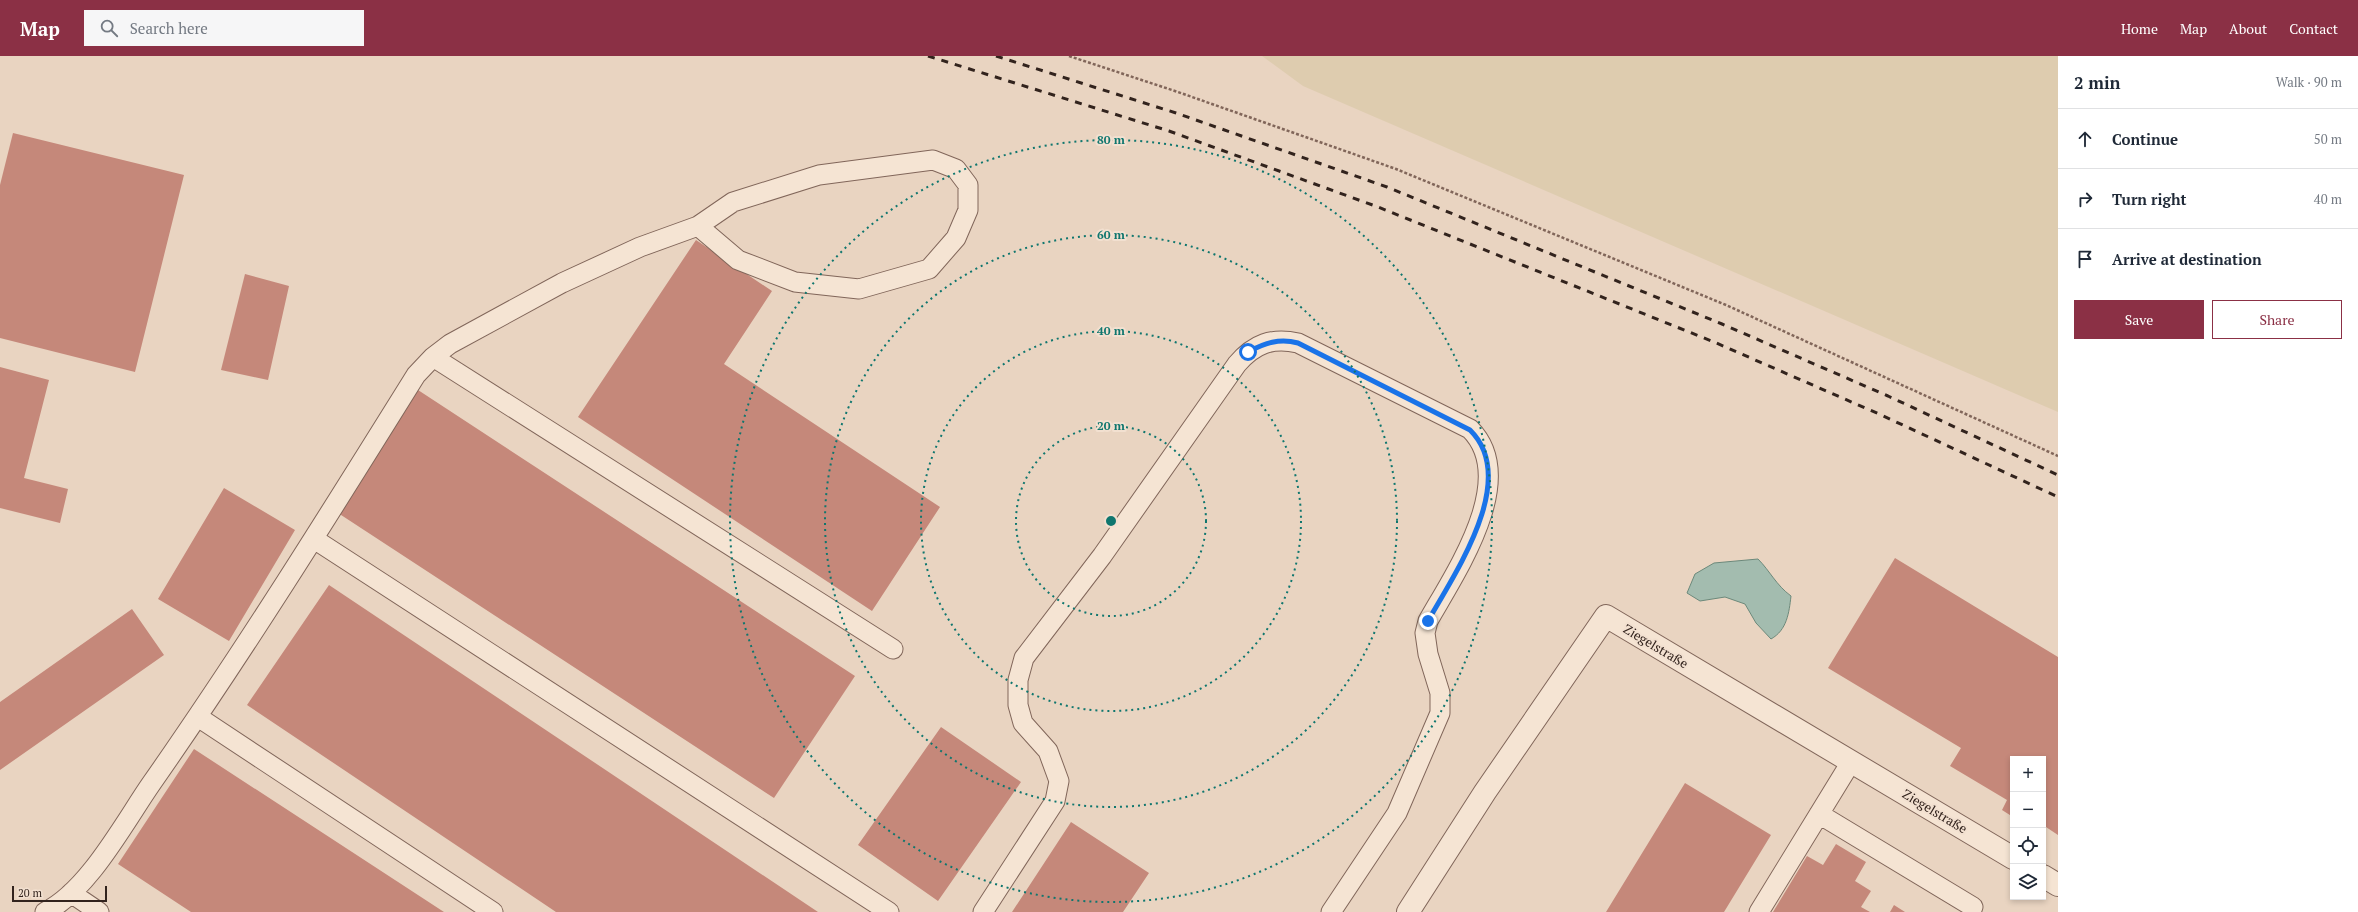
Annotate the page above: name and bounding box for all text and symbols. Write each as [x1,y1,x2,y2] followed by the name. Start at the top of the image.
[84,10,364,46] search box
[20,16,60,41] text: Map
[98,17,120,39] icon: search
[130,18,208,38] text: Search here
[2121,19,2158,38] text: Home
[2180,19,2207,38] text: Map
[2229,19,2267,38] text: About
[2289,19,2338,38] text: Contact
[2074,71,2121,94] text: 2 min
[2276,73,2342,91] text: Walk · 90 m
[2074,128,2096,150] icon: ahead
[2112,129,2178,149] text: Continue
[2314,130,2342,148] text: 50 m
[1097,132,1125,147] text: 80 m
[2074,188,2096,210] icon: right
[2112,189,2187,209] text: Turn right
[2314,190,2342,208] text: 40 m
[1097,227,1125,242] text: 60 m
[2074,248,2096,270] icon: arrive
[2112,249,2262,269] text: Arrive at destination
[2074,300,2204,339] button: Save
[2212,300,2342,339] button: Share
[1097,323,1125,338] text: 40 m
[1239,343,1257,361] route start
[1097,418,1125,433] text: 20 m
[1104,514,1118,528] centre of rings
[1419,612,1437,630] route end
[1620,620,1692,672] street label: Ziegelstraße
[2010,756,2046,900] map controls
[2010,756,2046,792] button: +
[1899,785,1971,837] street label: Ziegelstraße
[2010,792,2046,828] button: −
[2010,828,2046,864] button: locate
[2010,864,2046,900] button: layers
[12,884,107,903] scale bar
[18,886,42,900] text: 20 m

